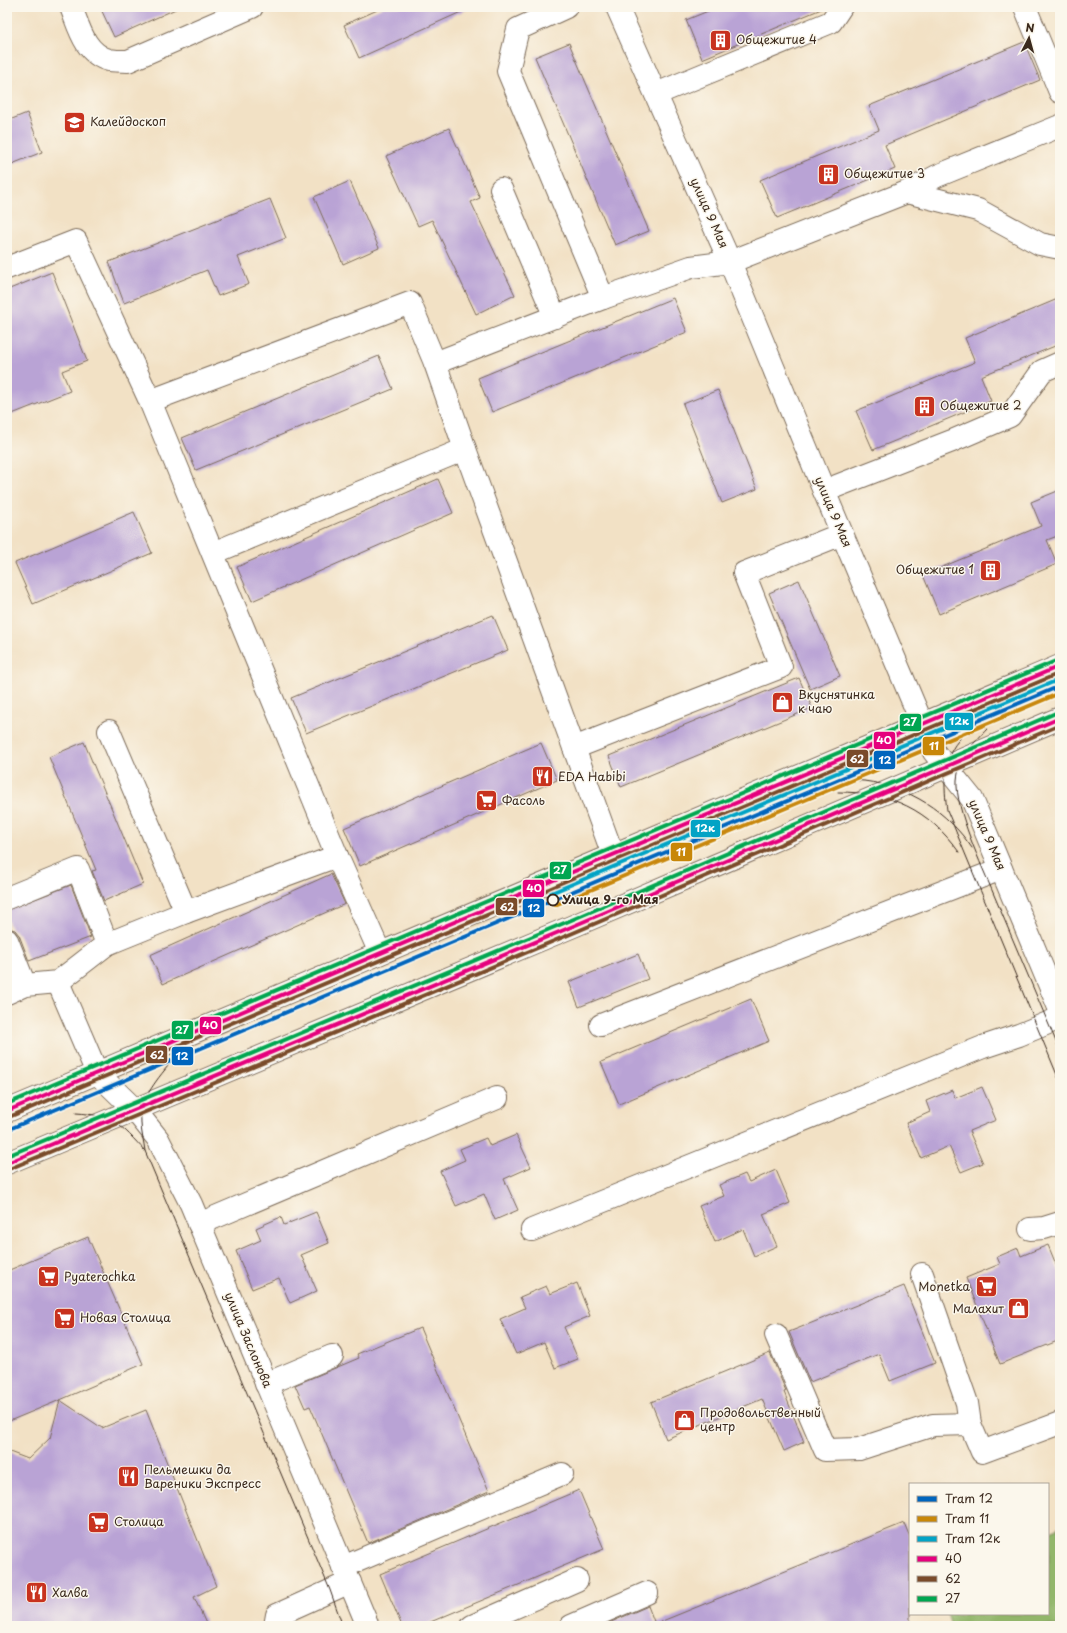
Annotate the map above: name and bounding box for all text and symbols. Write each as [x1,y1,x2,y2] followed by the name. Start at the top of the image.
[1009,18,1049,58] north arrow
[1025,19,1036,36] text: N
[708,27,734,53] building icon: Общежитие 4
[736,30,817,48] place label: Общежитие 4
[61,109,87,135] school or university icon: Калейдоскоп
[90,112,166,130] place label: Калейдоскоп
[815,161,841,187] building icon: Общежитие 3
[844,164,925,182] place label: Общежитие 3
[686,174,733,251] street label: улица 9 Мая
[911,393,937,419] building icon: Общежитие 2
[940,396,1021,414] place label: Общежитие 2
[811,473,857,550] street label: улица 9 Мая
[977,557,1003,583] building icon: Общежитие 1
[896,560,974,578] place label: Общежитие 1
[798,685,875,717] place label: Вкуснятинка к чаю
[769,689,795,715] shop icon: Вкуснятинка к чаю
[944,712,974,731] line badge: 12к
[949,712,970,729] text: 12к
[899,713,922,732] line badge: 27
[903,713,918,730] text: 27
[873,731,896,750] line badge: 40
[876,731,892,748] text: 40
[922,736,945,756] line badge: 11
[929,737,939,754] text: 11
[846,749,869,768] line badge: 62
[850,750,864,767] text: 62
[873,750,896,770] line badge: 12
[879,751,892,768] text: 12
[530,764,556,790] restaurant icon: EDA Habibi
[558,767,626,785] place label: EDA Habibi
[474,788,500,814] supermarket icon: Фасоль
[502,791,545,809] place label: Фасоль
[965,796,1011,873] street label: улица 9 Мая
[690,819,721,838] line badge: 12к
[695,819,716,836] text: 12к
[670,842,693,862] line badge: 11
[676,843,686,860] text: 11
[549,861,572,880] line badge: 27
[553,861,568,878] text: 27
[522,879,545,898] line badge: 40
[526,879,542,896] text: 40
[561,890,659,908] place label: Улица 9-го Мая
[546,893,560,907] marker: Улица 9-го Мая
[495,897,518,916] line badge: 62
[500,898,514,915] text: 62
[522,898,545,918] line badge: 12
[528,899,541,916] text: 12
[199,1016,222,1035] line badge: 40
[202,1016,218,1033] text: 40
[171,1020,194,1040] line badge: 27
[175,1021,190,1038] text: 27
[145,1045,168,1064] line badge: 62
[150,1046,164,1063] text: 62
[171,1046,194,1066] line badge: 12
[176,1047,189,1064] text: 12
[35,1264,61,1290] supermarket icon: Pyaterochka
[64,1267,136,1285] place label: Pyaterochka
[973,1274,999,1300] supermarket icon: Monetka
[918,1277,971,1295] place label: Monetka
[221,1289,277,1391] street label: улица Заслонова
[1006,1296,1032,1322] shop icon: Малахит
[953,1299,1004,1317] place label: Малахит
[52,1305,78,1331] supermarket icon: Новая Столица
[80,1308,171,1326] place label: Новая Столица
[700,1403,821,1435] place label: Продовольственный центр
[672,1407,698,1433] shop icon: Продовольственный центр
[144,1460,261,1492] place label: Пельмешки да Вареники Экспресс
[115,1464,141,1490] restaurant icon: Пельмешки да Вареники Экспресс
[909,1483,1049,1615] legend
[945,1489,993,1507] text: Tram 12
[86,1509,112,1535] supermarket icon: Столица
[945,1509,989,1527] text: Tram 11
[114,1512,164,1530] place label: Столица
[945,1529,1001,1547] text: Tram 12к
[945,1549,962,1567] text: 40
[945,1569,961,1587] text: 62
[24,1580,50,1606] restaurant icon: Халва
[52,1583,89,1601] place label: Халва
[945,1589,960,1607] text: 27

